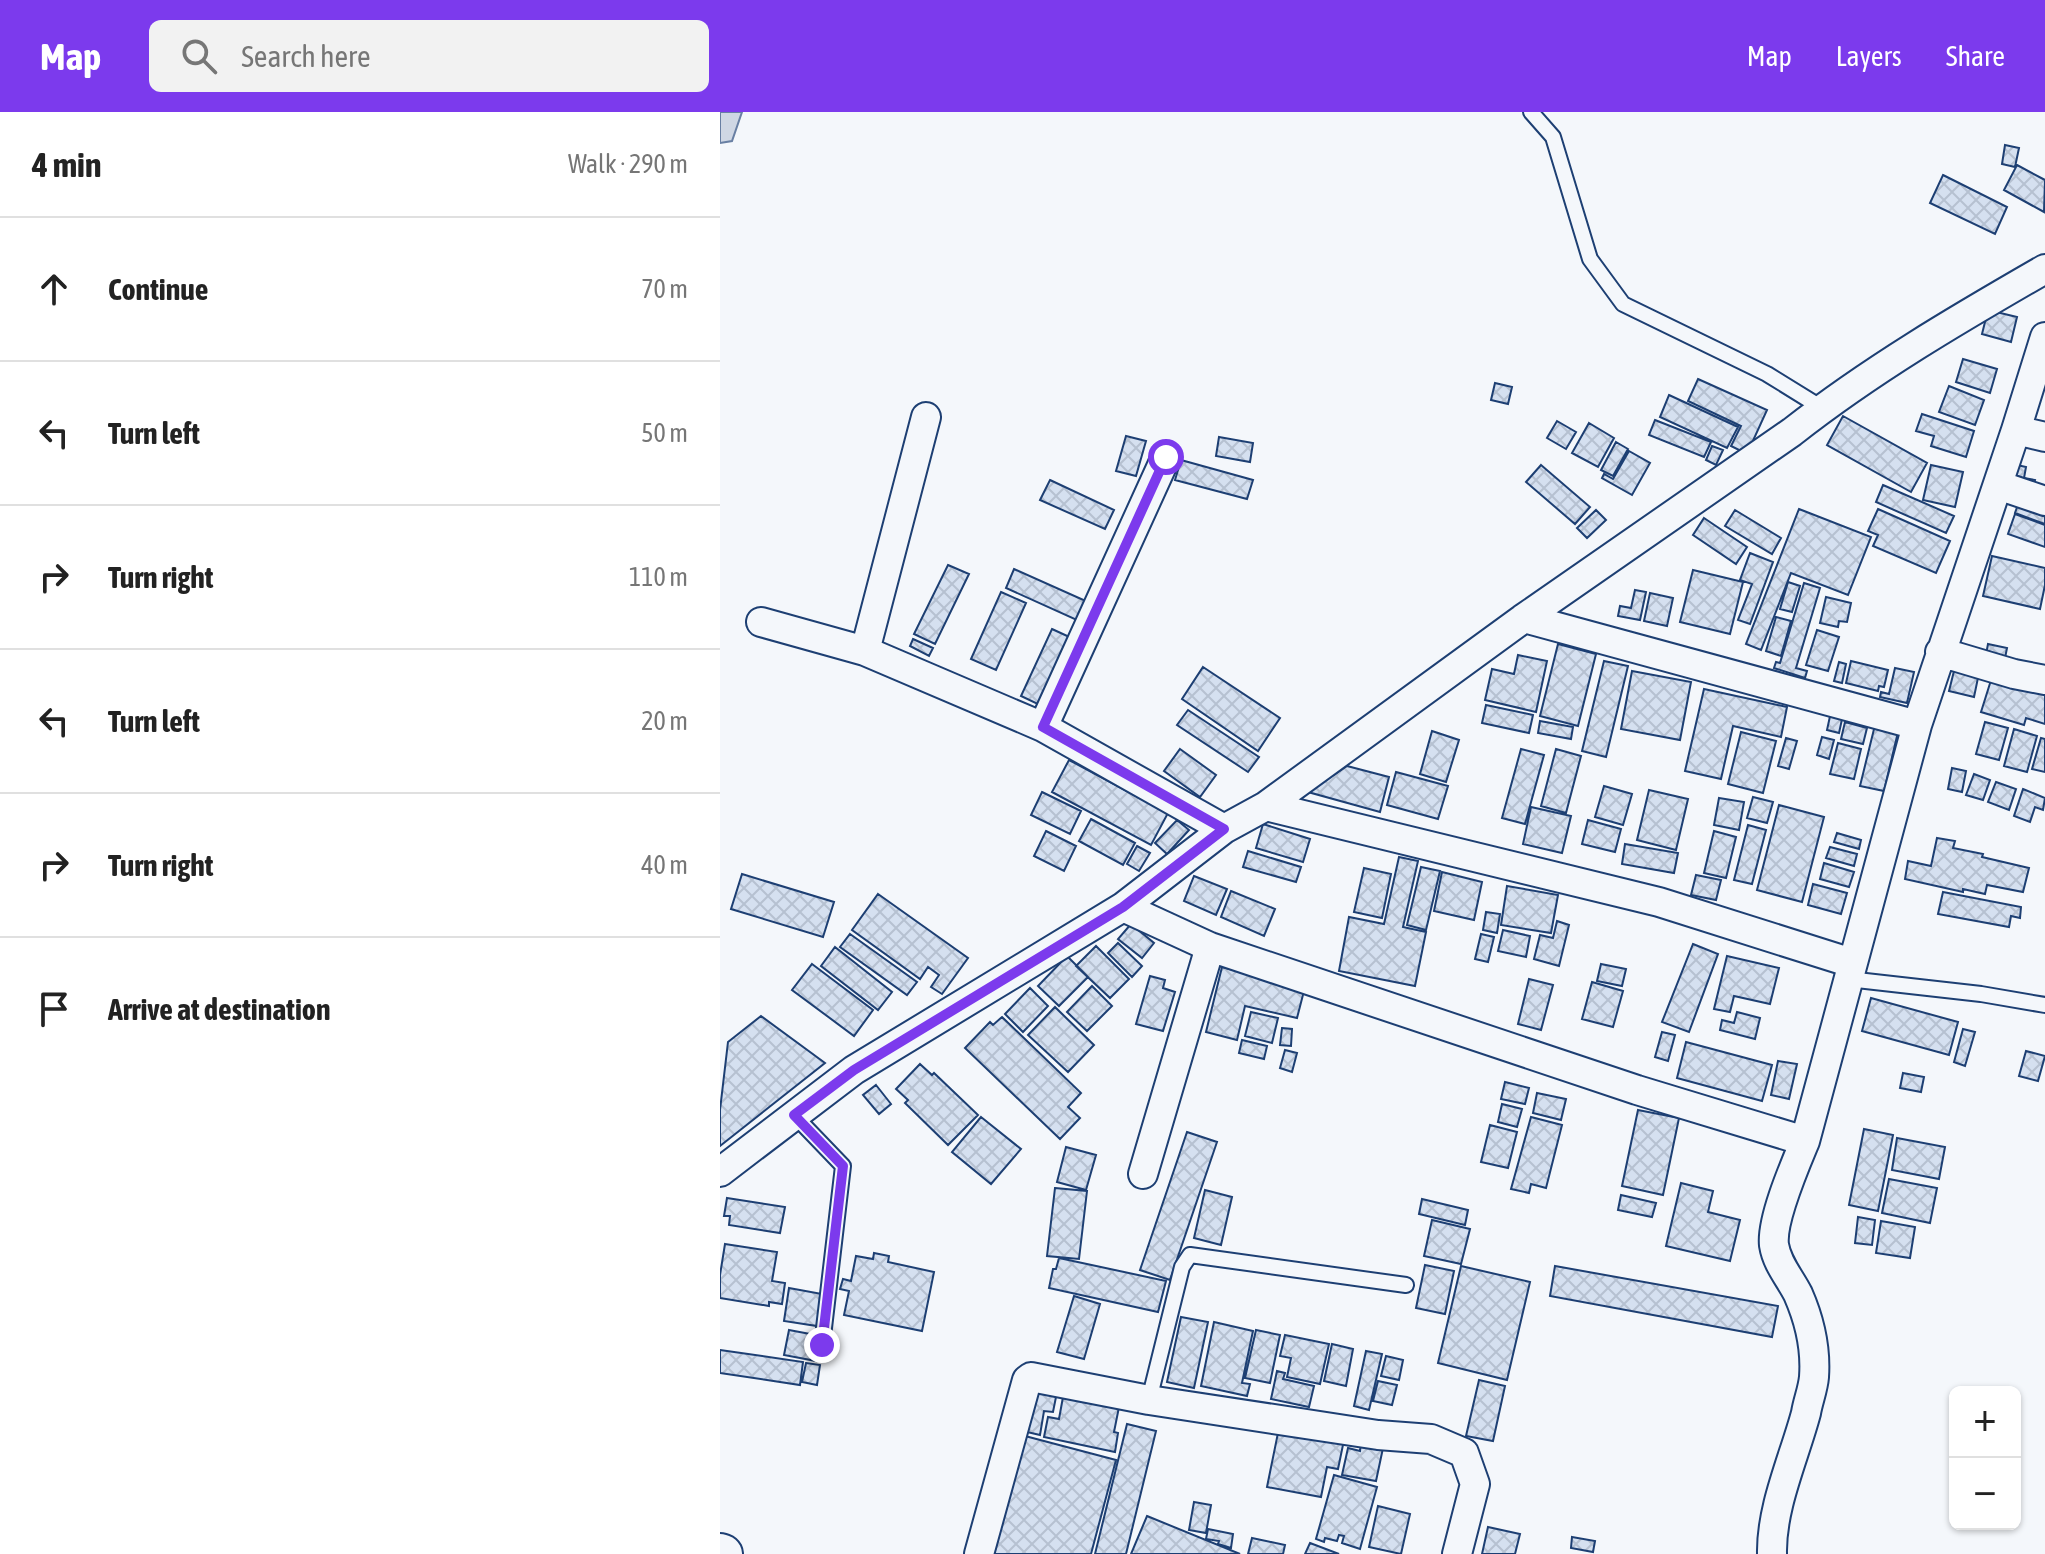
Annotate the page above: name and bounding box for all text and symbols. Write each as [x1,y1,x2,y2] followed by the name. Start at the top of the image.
[149,20,709,92] search box
[177,34,221,78] icon: search
[40,35,101,78] text: Map
[241,39,371,73] text: Search here
[1747,40,1792,72] text: Map
[1836,40,1902,72] text: Layers
[1946,40,2005,72] text: Share
[32,145,101,184] text: 4 min
[568,149,688,179] text: Walk · 290 m
[32,267,76,311] icon: ahead
[108,272,208,306] text: Continue
[641,274,688,304] text: 70 m
[32,411,76,455] icon: left
[108,416,200,450] text: Turn left
[641,418,688,448] text: 50 m
[1148,439,1184,475] route start
[32,555,76,599] icon: right
[108,560,214,594] text: Turn right
[629,562,688,592] text: 110 m
[32,699,76,743] icon: left
[108,704,200,738] text: Turn left
[641,706,688,736] text: 20 m
[32,843,76,887] icon: right
[108,848,214,882] text: Turn right
[641,850,688,880] text: 40 m
[32,987,76,1031] icon: arrive
[108,992,330,1026] text: Arrive at destination
[804,1327,840,1363] route end
[1949,1386,2021,1530] map controls
[1949,1386,2021,1458] button: +
[1949,1458,2021,1530] button: −

